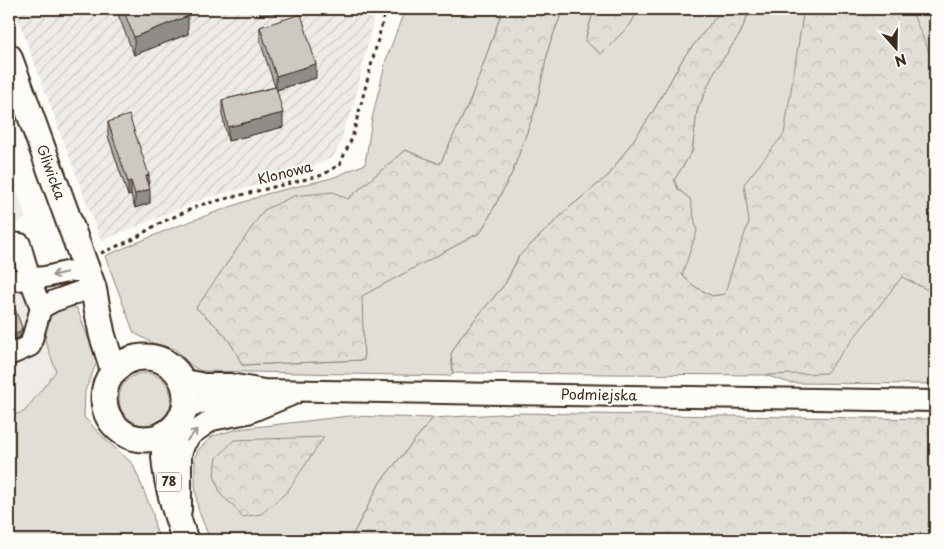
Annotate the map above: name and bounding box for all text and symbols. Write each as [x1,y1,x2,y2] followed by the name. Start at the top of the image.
[872,22,922,72] north arrow
[892,49,909,72] text: N
[32,141,71,203] street label: Gliwicka
[255,156,315,189] street label: Klonowa
[51,270,67,279] one-way arrow
[561,383,638,406] street label: Podmiejska
[186,429,198,442] one-way arrow
[156,472,182,492] road number: 78

